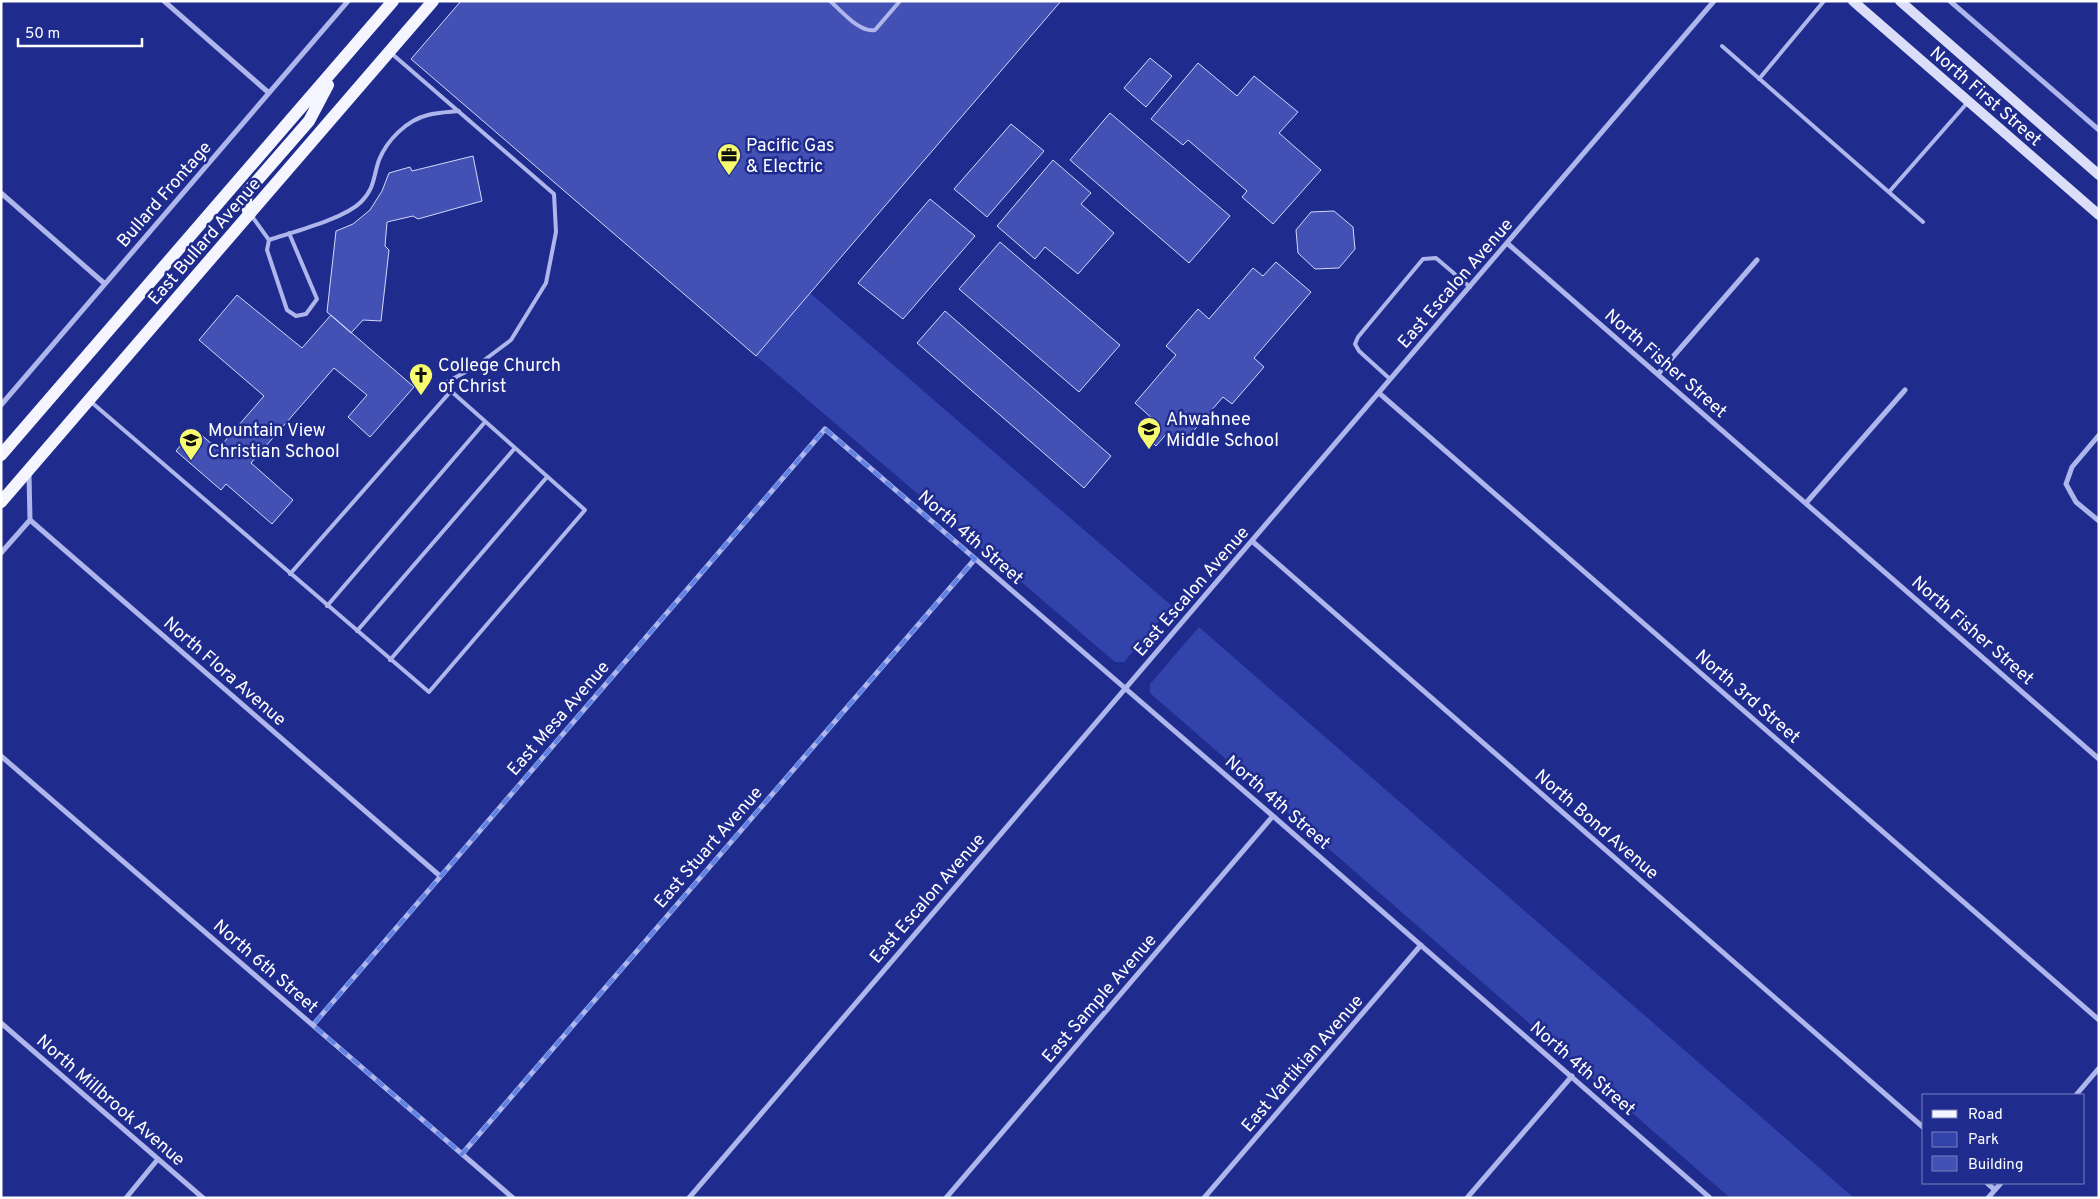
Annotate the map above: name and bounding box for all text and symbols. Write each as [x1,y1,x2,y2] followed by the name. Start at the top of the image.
[18,15,141,47] scale bar
[25,25,60,44] text: 50 m
[1924,42,2046,152] street label: North First Street
[746,135,834,179] place label: Pacific Gas & Electric
[113,137,218,253] street label: Bullard Frontage
[716,142,742,176] office icon: Pacific Gas & Electric
[144,174,267,310] street label: East Bullard Avenue
[1393,214,1519,354] street label: East Escalon Avenue
[1599,305,1731,424] street label: North Fisher Street
[438,355,561,399] place label: College Church of Christ
[408,362,434,396] church icon: College Church of Christ
[1166,409,1279,453] place label: Ahwahnee Middle School
[1136,416,1162,450] school or university icon: Ahwahnee Middle School
[208,420,340,464] place label: Mountain View Christian School
[178,427,204,461] school or university icon: Mountain View Christian School
[913,486,1028,590] street label: North 4th Street
[1129,522,1255,662] street label: East Escalon Avenue
[1906,572,2038,691] street label: North Fisher Street
[158,612,290,732] street label: North Flora Avenue
[1690,645,1804,749] street label: North 3rd Street
[503,657,615,781] street label: East Mesa Avenue
[1220,751,1335,855] street label: North 4th Street
[1529,765,1663,885] street label: North Bond Avenue
[650,782,768,914] street label: East Stuart Avenue
[865,829,991,969] street label: East Escalon Avenue
[208,915,322,1019] street label: North 6th Street
[1038,930,1163,1068] street label: East Sample Avenue
[1237,990,1369,1138] street label: East Vartikian Avenue
[1525,1017,1640,1121] street label: North 4th Street
[31,1030,189,1172] street label: North Millbrook Avenue
[1922,1094,2085,1184] legend
[1968,1106,2003,1125] text: Road
[1968,1131,1999,1150] text: Park
[1968,1156,2023,1175] text: Building

